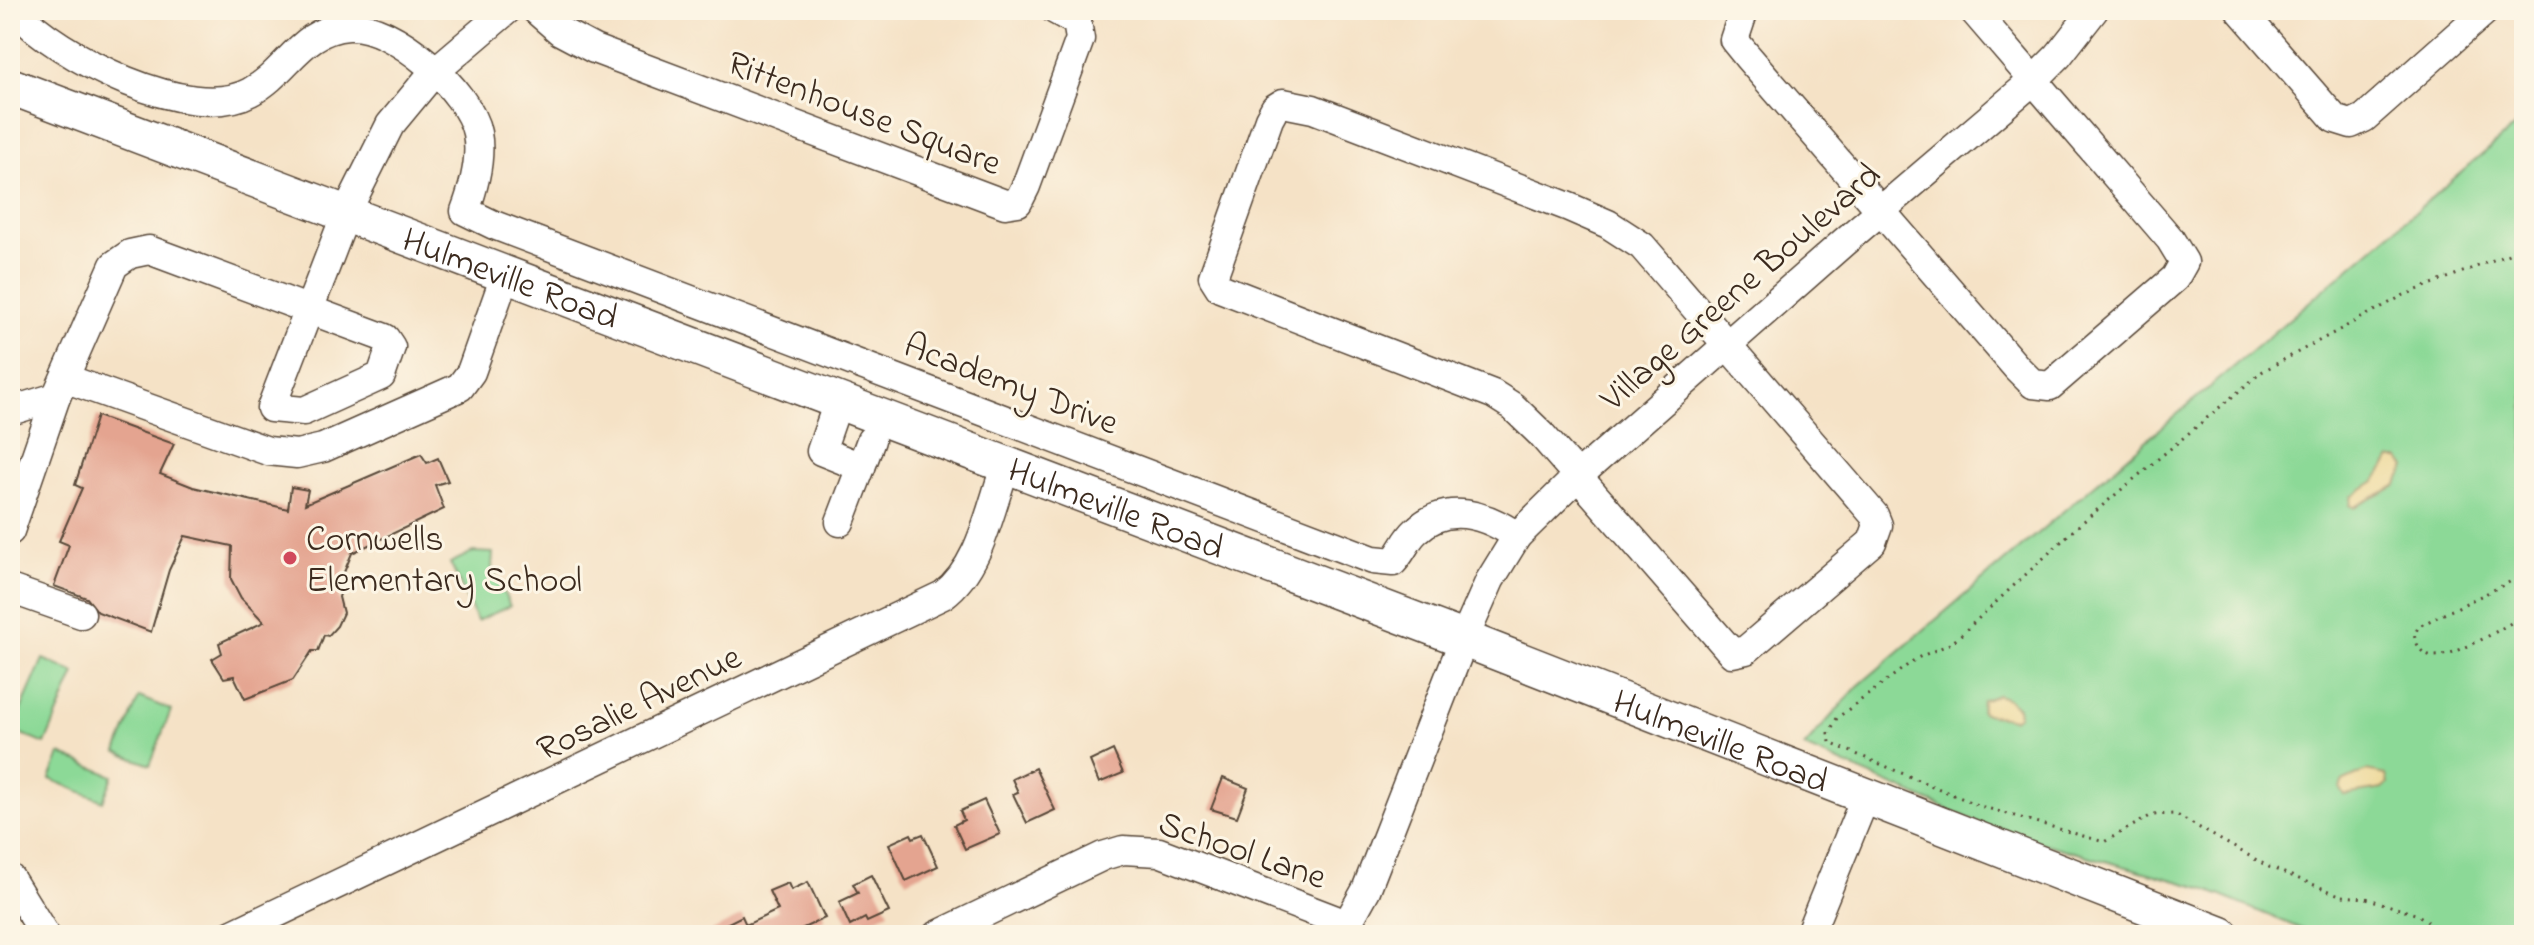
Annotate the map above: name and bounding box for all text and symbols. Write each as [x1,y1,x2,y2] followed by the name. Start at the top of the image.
[719,39,1009,192] street label: Rittenhouse Square
[1589,151,1894,426] street label: Village Greene Boulevard
[394,216,625,346] street label: Hulmeville Road
[895,321,1126,452] street label: Academy Drive
[999,446,1231,576] street label: Hulmeville Road
[306,515,582,609] place label: Cornwells Elementary School
[281,549,299,567] marker: Cornwells Elementary School
[529,632,752,777] street label: Rosalie Avenue
[1604,678,1835,810] street label: Hulmeville Road
[1151,799,1333,906] street label: School Lane

